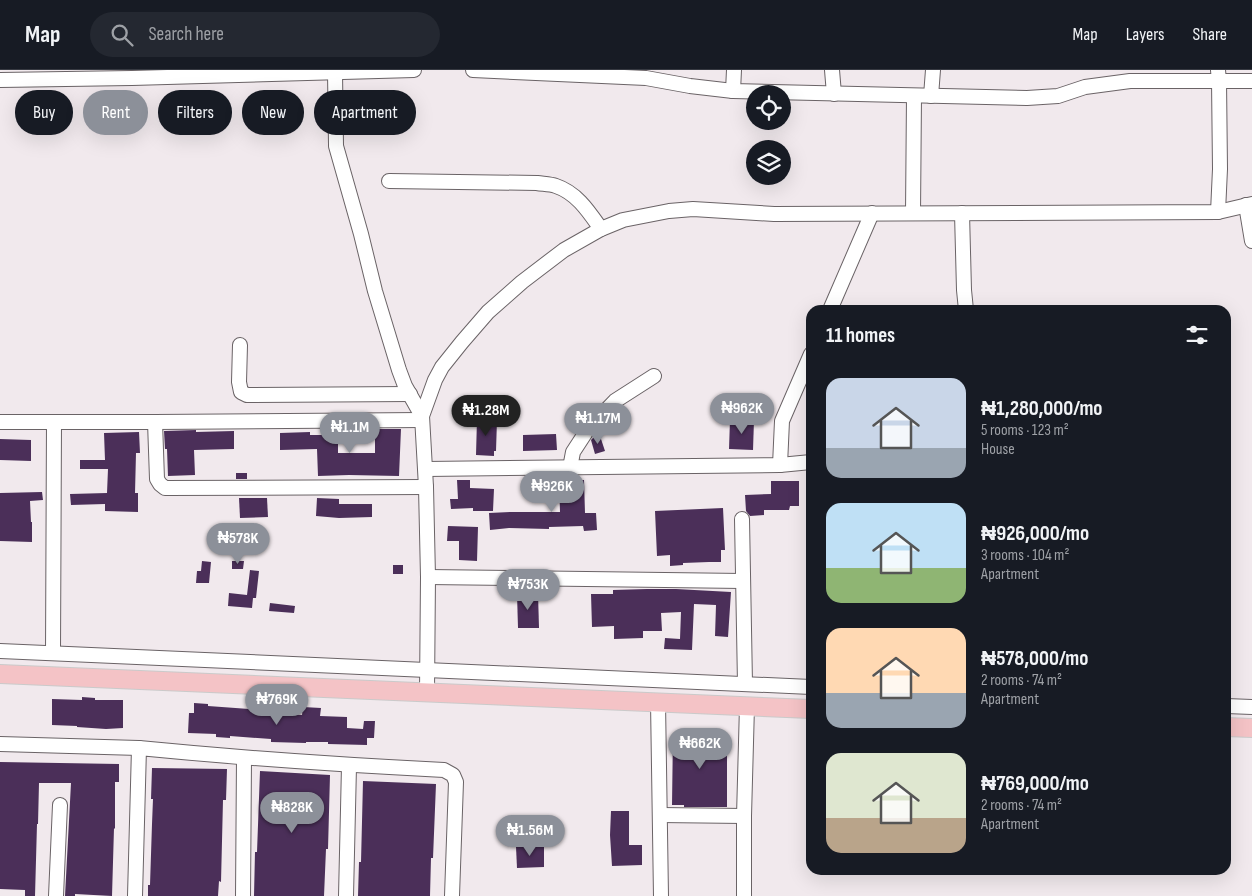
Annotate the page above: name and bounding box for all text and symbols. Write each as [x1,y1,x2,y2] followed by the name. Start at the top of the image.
[90,12,440,57] search box
[25,20,60,49] text: Map
[108,21,136,49] icon: search
[148,23,224,46] text: Search here
[1073,24,1098,45] text: Map
[1126,24,1165,45] text: Layers
[1193,24,1227,45] text: Share
[746,85,791,185] map controls
[746,85,791,130] button: locate
[15,90,73,135] chip: Buy
[83,90,148,135] chip: Rent
[158,90,232,135] chip: Filters
[242,90,304,135] chip: New
[314,90,416,135] chip: Apartment
[746,140,791,185] button: layers
[1183,321,1211,349] icon: filters
[826,323,895,348] text: 11 homes
[707,392,777,435] pin: ₦962K
[445,394,527,437] pin: ₦1.28M
[981,396,1103,421] text: ₦1,280,000/mo
[866,398,926,458] icon: home
[721,399,763,418] text: ₦962K
[463,401,509,420] text: ₦1.28M
[557,402,639,445] pin: ₦1.17M
[575,409,621,428] text: ₦1.17M
[315,412,385,454] pin: ₦1.1M
[331,418,369,437] text: ₦1.1M
[981,421,1069,440] text: 5 rooms · 123 m²
[981,440,1015,459] text: House
[517,470,587,513] pin: ₦926K
[531,477,573,496] text: ₦926K
[981,521,1089,546] text: ₦926,000/mo
[203,522,273,565] pin: ₦578K
[866,523,926,583] icon: home
[218,529,258,548] text: ₦578K
[981,546,1069,565] text: 3 rooms · 104 m²
[981,565,1039,584] text: Apartment
[493,568,563,611] pin: ₦753K
[508,575,548,594] text: ₦753K
[981,646,1088,671] text: ₦578,000/mo
[866,648,926,708] icon: home
[981,671,1062,690] text: 2 rooms · 74 m²
[242,684,312,726] pin: ₦769K
[256,690,298,709] text: ₦769K
[981,690,1039,709] text: Apartment
[665,728,735,770] pin: ₦662K
[679,734,721,753] text: ₦662K
[981,771,1089,796] text: ₦769,000/mo
[866,773,926,833] icon: home
[257,792,327,834] pin: ₦828K
[981,796,1062,815] text: 2 rooms · 74 m²
[271,798,313,817] text: ₦828K
[489,814,571,857] pin: ₦1.56M
[981,815,1039,834] text: Apartment
[507,821,553,840] text: ₦1.56M

